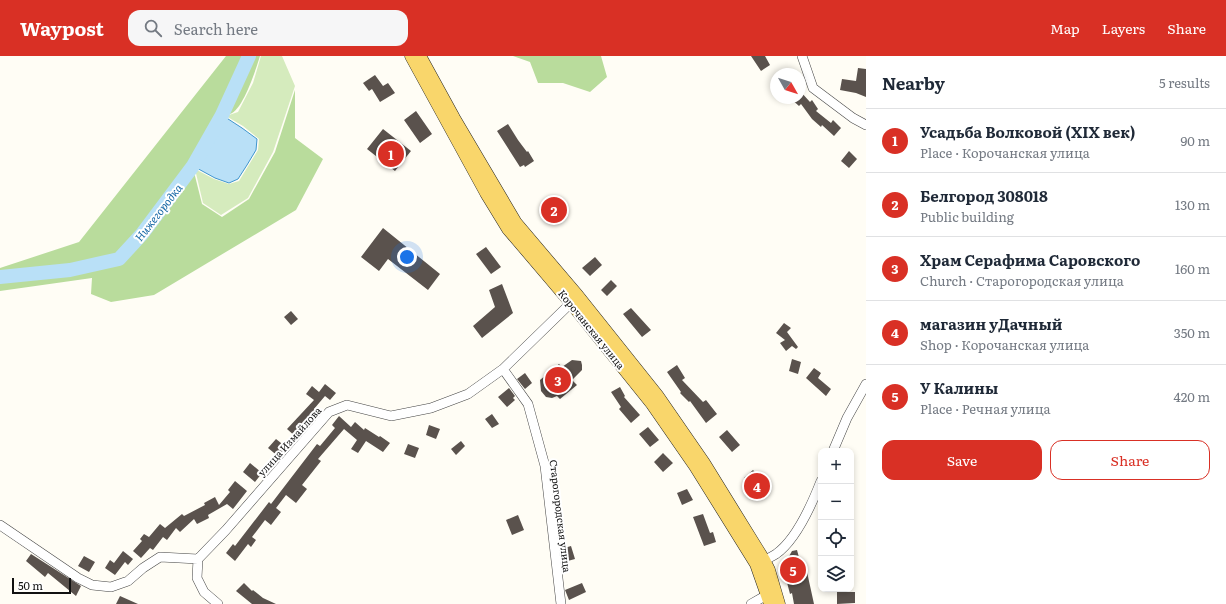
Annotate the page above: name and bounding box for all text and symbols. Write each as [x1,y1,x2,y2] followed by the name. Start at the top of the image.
[128,10,408,46] search box
[20,14,104,42] text: Waypost
[142,17,164,39] icon: search
[174,17,258,40] text: Search here
[1050,18,1080,38] text: Map
[1102,18,1145,38] text: Layers
[1167,18,1206,38] text: Share
[770,68,806,104] north arrow
[882,70,945,95] text: Nearby
[1159,73,1210,92] text: 5 results
[920,120,1135,143] text: Усадьба Волковой (XIX век)
[892,131,898,150] text: 1
[1180,131,1210,150] text: 90 m
[378,139,404,169] pin: 1
[920,143,1090,162] text: Place · Корочанская улица
[130,179,186,244] water label: Нижегородка
[920,184,1048,207] text: Белгород 308018
[541,195,567,225] pin: 2
[892,195,898,214] text: 2
[1175,195,1210,214] text: 130 m
[920,207,1014,226] text: Public building
[397,247,417,267] your location
[920,248,1140,271] text: Храм Серафима Саровского
[891,259,899,278] text: 3
[1175,259,1210,278] text: 160 m
[920,271,1124,290] text: Church · Старогородская улица
[555,286,629,372] street label: Корочанская улица
[920,312,1062,335] text: магазин уДачный
[891,323,899,342] text: 4
[1174,323,1210,342] text: 350 m
[920,335,1089,354] text: Shop · Корочанская улица
[545,365,571,395] pin: 3
[920,376,998,399] text: У Калины
[891,387,899,406] text: 5
[1174,387,1210,406] text: 420 m
[920,399,1050,418] text: Place · Речная улица
[254,402,325,479] street label: улица Измайлова
[882,440,1042,480] button: Save
[1050,440,1210,480] button: Share
[818,448,854,592] map controls
[818,448,854,484] button: +
[547,459,575,574] street label: Старогородская улица
[744,471,770,501] pin: 4
[818,484,854,520] button: −
[818,520,854,556] button: locate
[780,555,806,585] pin: 5
[818,556,854,592] button: layers
[12,576,71,595] scale bar
[18,577,43,593] text: 50 m

